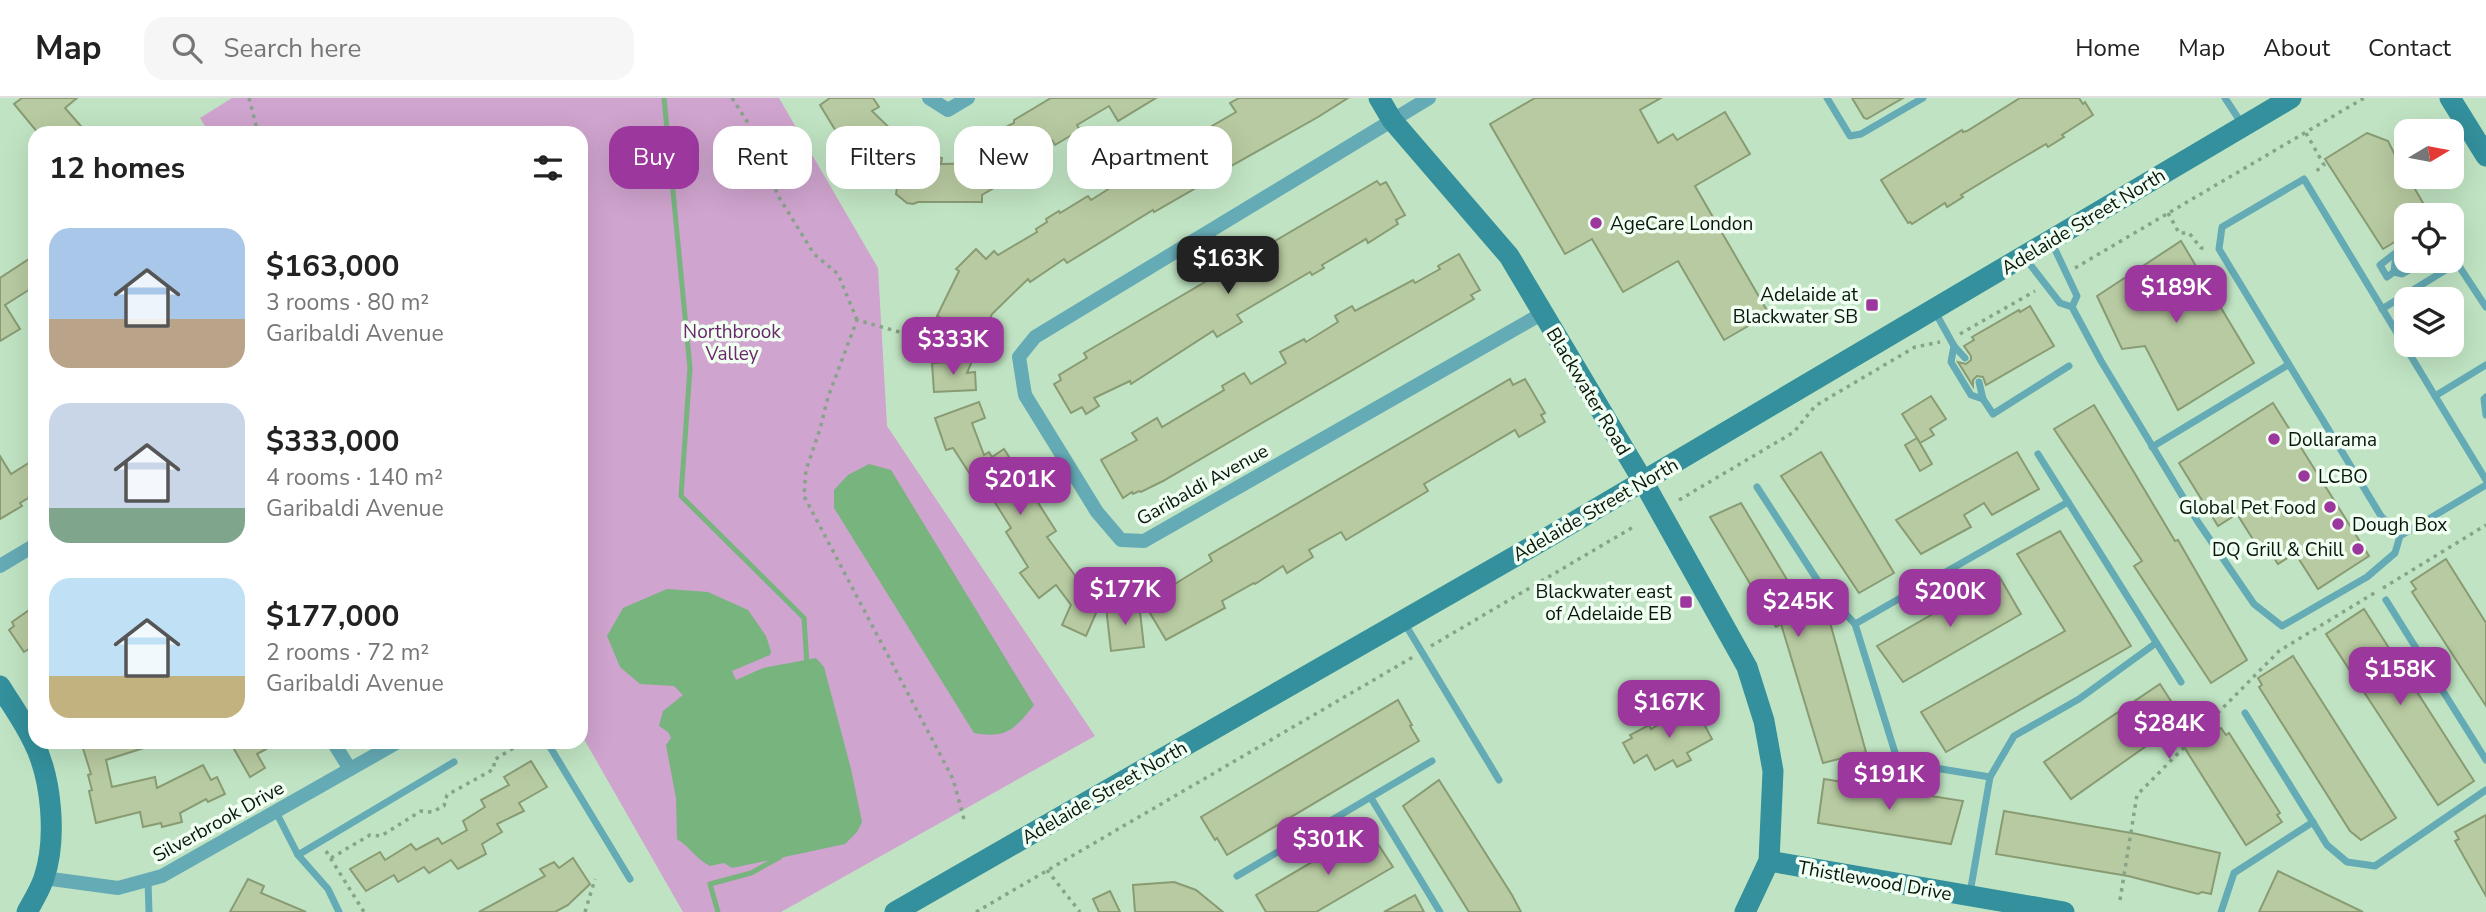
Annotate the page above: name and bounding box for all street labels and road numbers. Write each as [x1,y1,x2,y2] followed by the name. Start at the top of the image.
[1997,163,2170,281] street label: Adelaide Street North
[1540,323,1637,460] street label: Blackwater Road
[1132,438,1273,532] street label: Garibaldi Avenue
[1508,452,1683,568] street label: Adelaide Street North
[1017,735,1192,851] street label: Adelaide Street North
[148,775,289,869] street label: Silverbrook Drive
[1796,855,1954,907] street label: Thistlewood Drive

